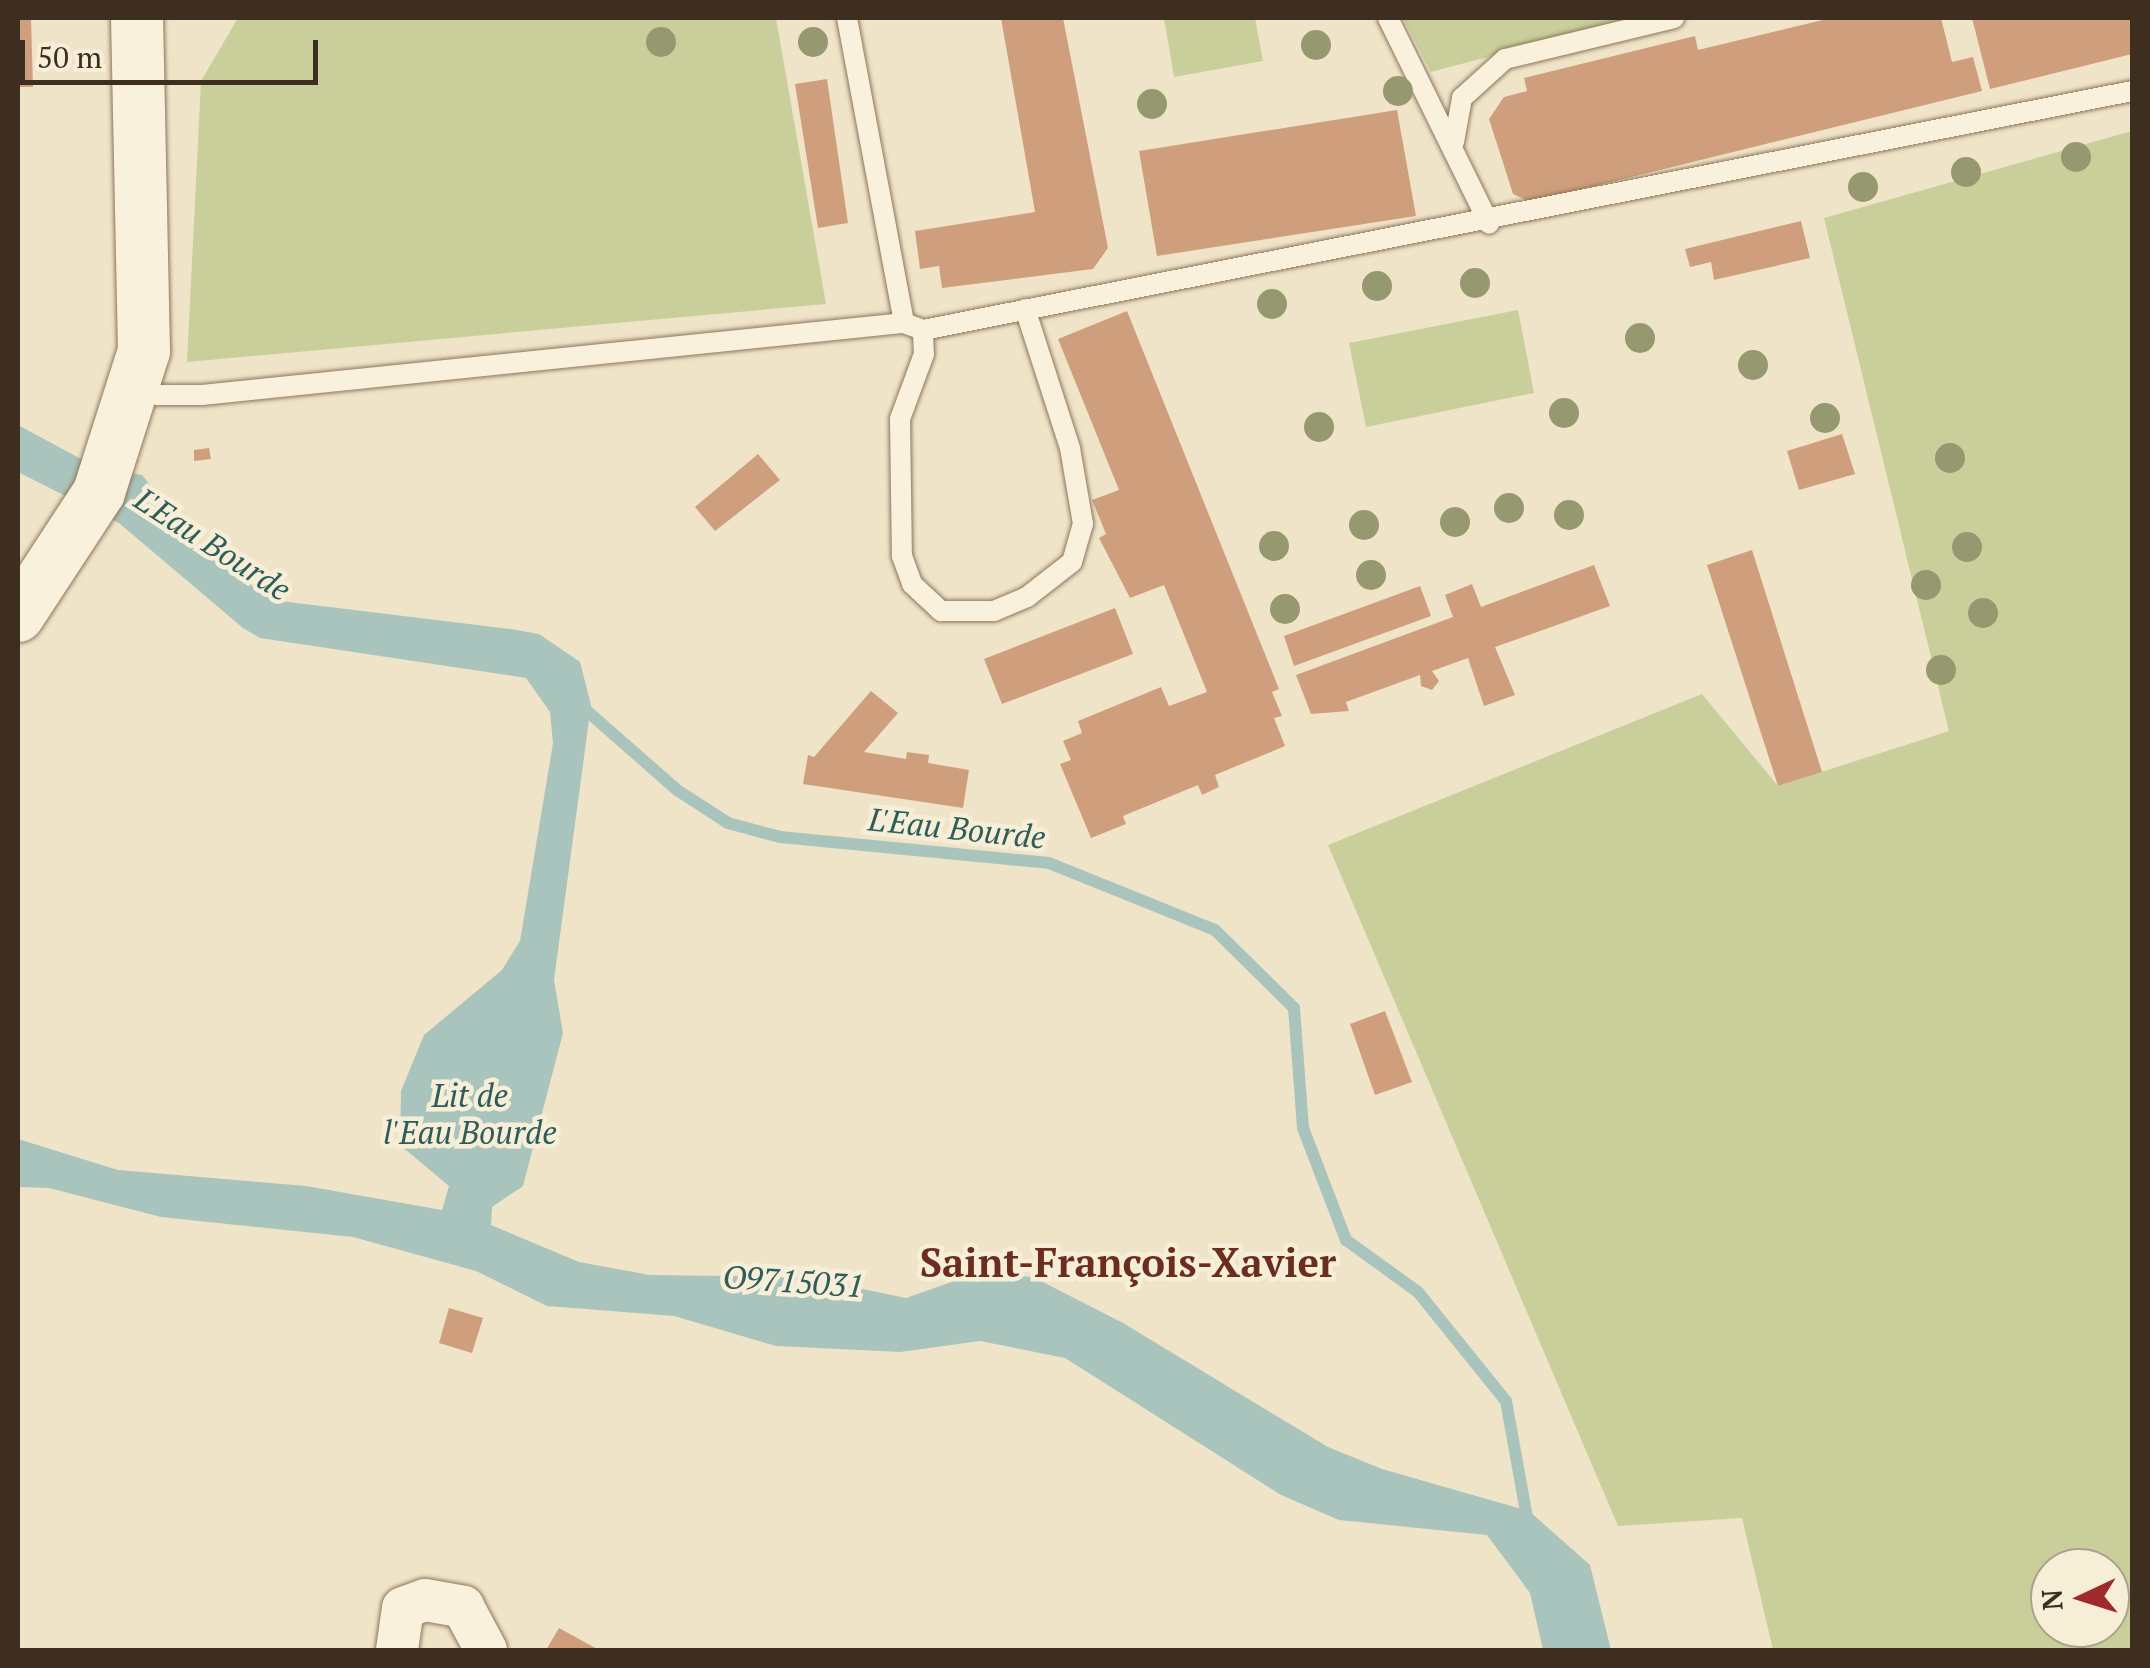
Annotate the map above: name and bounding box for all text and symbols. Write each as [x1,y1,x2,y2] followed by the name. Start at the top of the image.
[25,20,322,82] scale bar
[37,37,102,77] text: 50 m
[128,479,298,609] water label: L'Eau Bourde
[867,800,1047,856] water label: L'Eau Bourde
[383,1077,557,1152] water label: Lit de l'Eau Bourde
[920,1238,1336,1286] district label: Saint-François-Xavier
[721,1257,865,1305] water label: O9715031
[2030,1548,2130,1648] north arrow
[2032,1588,2071,1612] text: N

